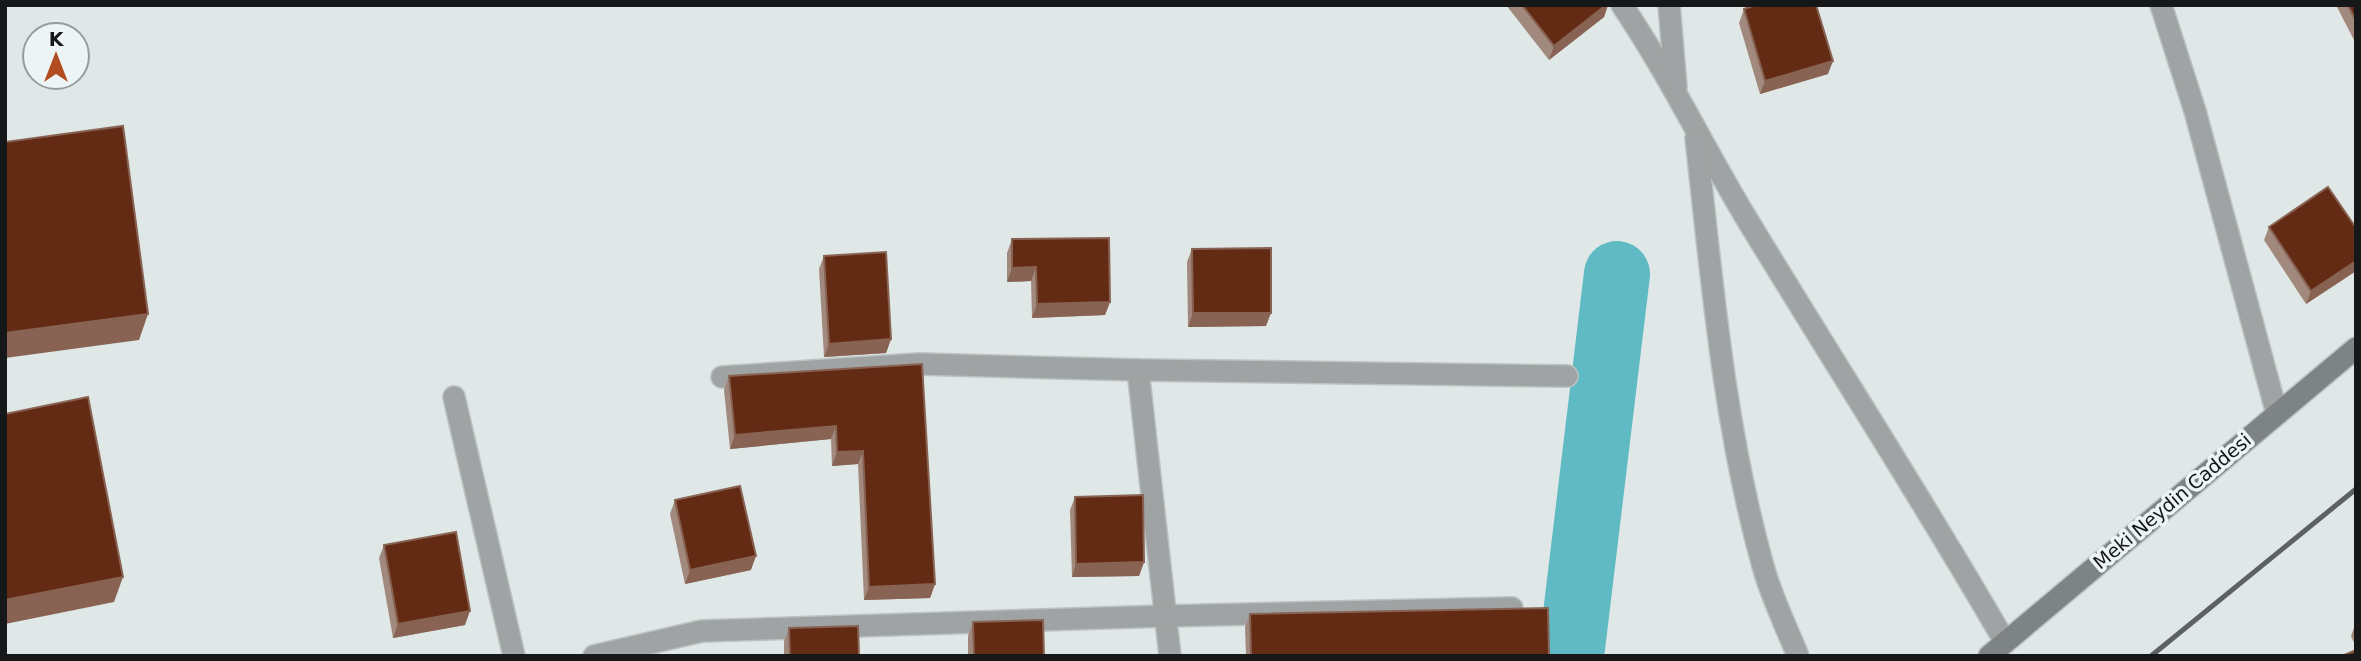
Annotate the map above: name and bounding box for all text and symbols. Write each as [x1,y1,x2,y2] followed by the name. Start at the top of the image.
[21,21,91,91] north arrow
[49,28,65,50] text: K
[2089,429,2255,573] street label: Meki Neydin Caddesi

